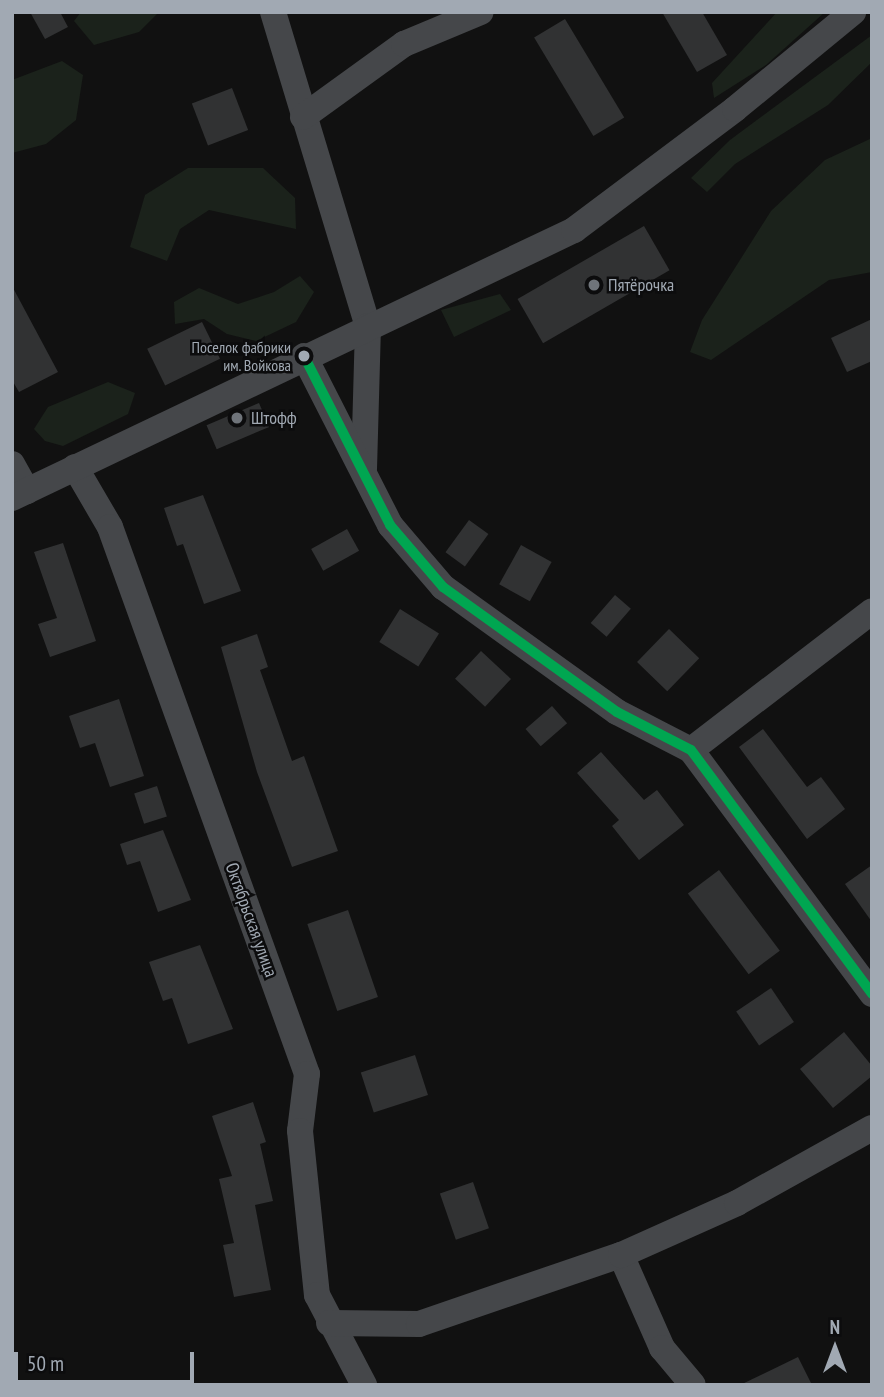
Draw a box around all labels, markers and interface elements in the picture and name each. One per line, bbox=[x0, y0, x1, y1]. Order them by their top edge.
place label: Пятёрочка bbox=[608, 274, 674, 296]
marker: Пятёрочка bbox=[586, 277, 602, 293]
place label: Поселок фабрики им. Войкова bbox=[192, 337, 291, 375]
marker: Поселок фабрики им. Войкова bbox=[297, 349, 311, 363]
place label: Штофф bbox=[251, 407, 297, 429]
marker: Штофф bbox=[229, 410, 245, 426]
street label: Октябрьская улица bbox=[220, 860, 282, 980]
north arrow bbox=[800, 1313, 870, 1383]
text: N bbox=[830, 1315, 840, 1339]
scale bar bbox=[18, 1338, 198, 1382]
text: 50 m bbox=[27, 1350, 64, 1377]

